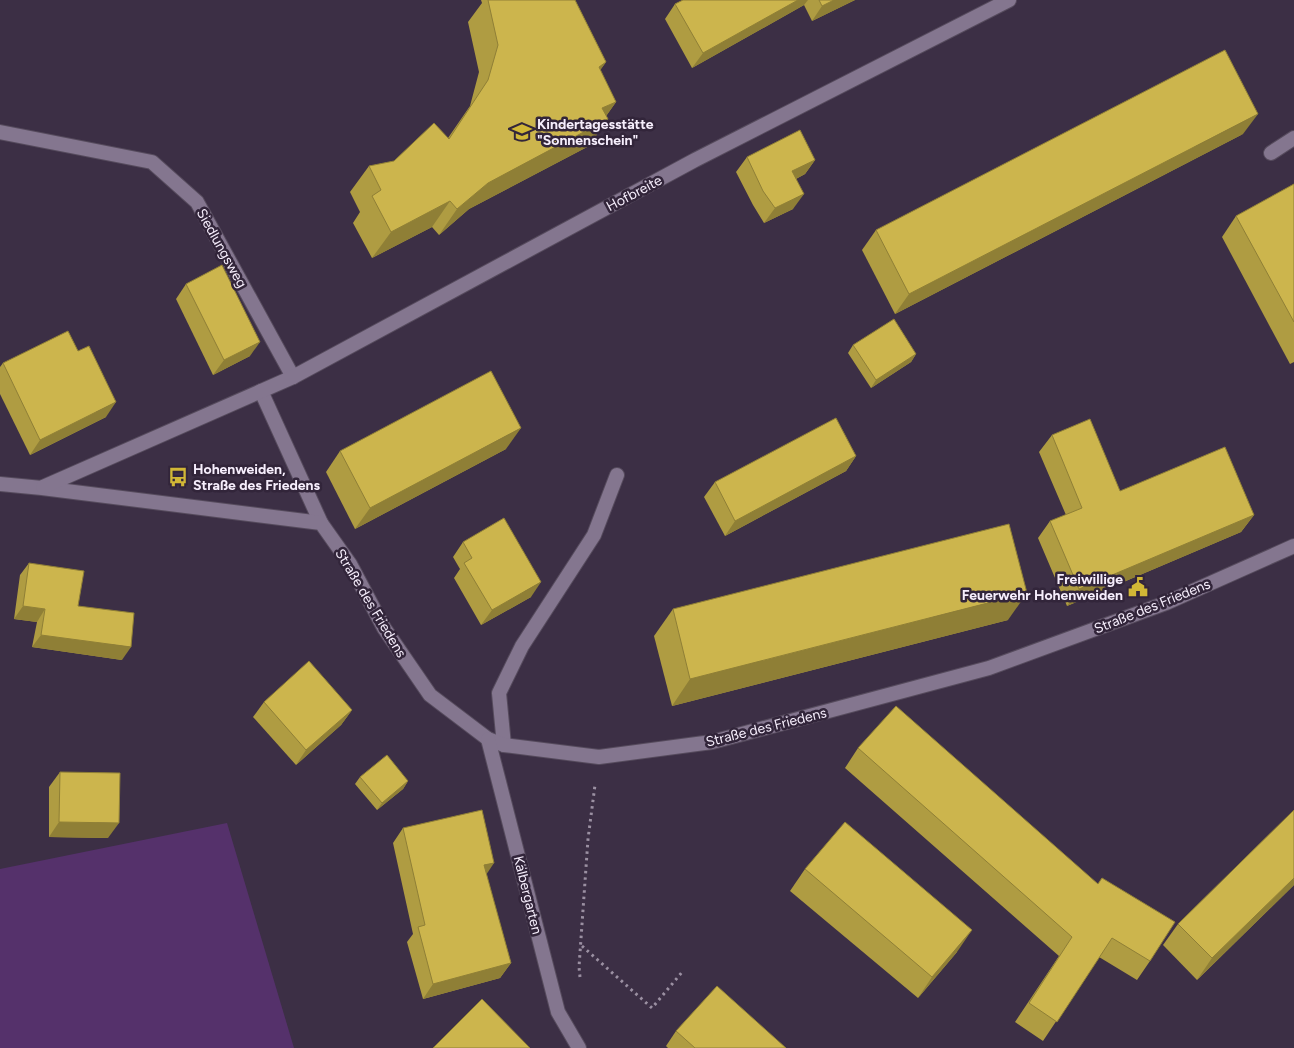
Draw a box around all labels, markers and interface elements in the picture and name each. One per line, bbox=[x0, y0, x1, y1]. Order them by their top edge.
place label: Kindertagesstätte "Sonnenschein" bbox=[537, 116, 654, 149]
school or university icon: Kindertagesstätte "Sonnenschein" bbox=[511, 121, 533, 143]
street label: Hofbreite bbox=[604, 172, 665, 215]
street label: Siedlungsweg bbox=[193, 206, 250, 291]
place label: Hohenweiden, Straße des Friedens bbox=[193, 461, 321, 494]
bus stop icon: Hohenweiden, Straße des Friedens bbox=[167, 466, 189, 488]
street label: Straße des Friedens bbox=[331, 546, 410, 661]
place label: Freiwillige Feuerwehr Hohenweiden bbox=[962, 571, 1123, 604]
street label: Straße des Friedens bbox=[1092, 575, 1213, 638]
public building icon: Freiwillige Feuerwehr Hohenweiden bbox=[1127, 576, 1149, 598]
street label: Straße des Friedens bbox=[704, 704, 828, 751]
street label: Kälbergarten bbox=[510, 854, 545, 936]

